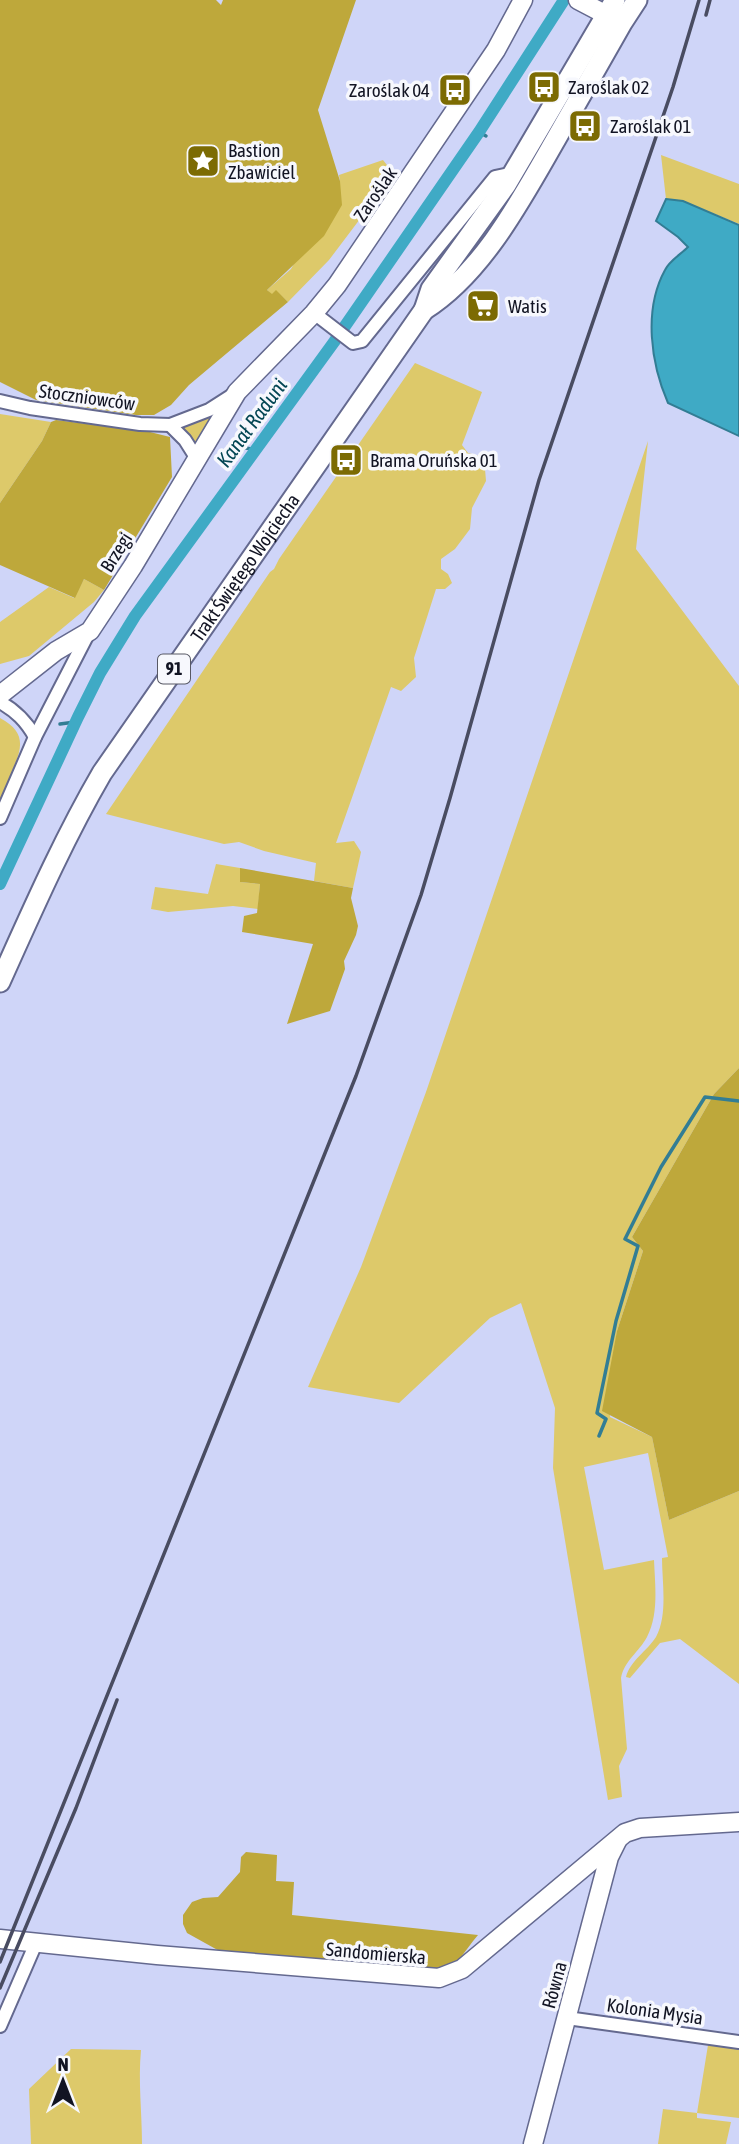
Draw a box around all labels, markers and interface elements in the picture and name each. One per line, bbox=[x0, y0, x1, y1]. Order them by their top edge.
bus stop icon: Zaroślak 02 bbox=[525, 68, 563, 106]
bus stop icon: Zaroślak 04 bbox=[436, 71, 474, 109]
place label: Zaroślak 02 bbox=[568, 76, 649, 98]
place label: Zaroślak 04 bbox=[349, 79, 430, 101]
bus stop icon: Zaroślak 01 bbox=[566, 107, 604, 145]
place label: Zaroślak 01 bbox=[610, 115, 691, 137]
place label: Bastion Zbawiciel bbox=[228, 139, 295, 183]
place icon: Bastion Zbawiciel bbox=[184, 142, 222, 180]
street label: Zaroślak bbox=[349, 162, 401, 225]
supermarket icon: Watis bbox=[464, 287, 502, 325]
place label: Watis bbox=[508, 295, 547, 317]
water label: Kanał Raduni bbox=[211, 373, 291, 471]
street label: Stoczniowców bbox=[38, 379, 137, 415]
bus stop icon: Brama Oruńska 01 bbox=[327, 441, 365, 479]
place label: Brama Oruńska 01 bbox=[370, 449, 498, 471]
street label: Trakt Świętego Wojciecha bbox=[186, 489, 304, 645]
street label: Brzegi bbox=[95, 528, 137, 576]
road number: 91 bbox=[158, 654, 190, 684]
street label: Sandomierska bbox=[325, 1938, 427, 1968]
street label: Równa bbox=[537, 1959, 571, 2011]
street label: Kolonia Mysia bbox=[605, 1993, 705, 2029]
north arrow bbox=[28, 2046, 98, 2116]
text: N bbox=[57, 2053, 69, 2075]

